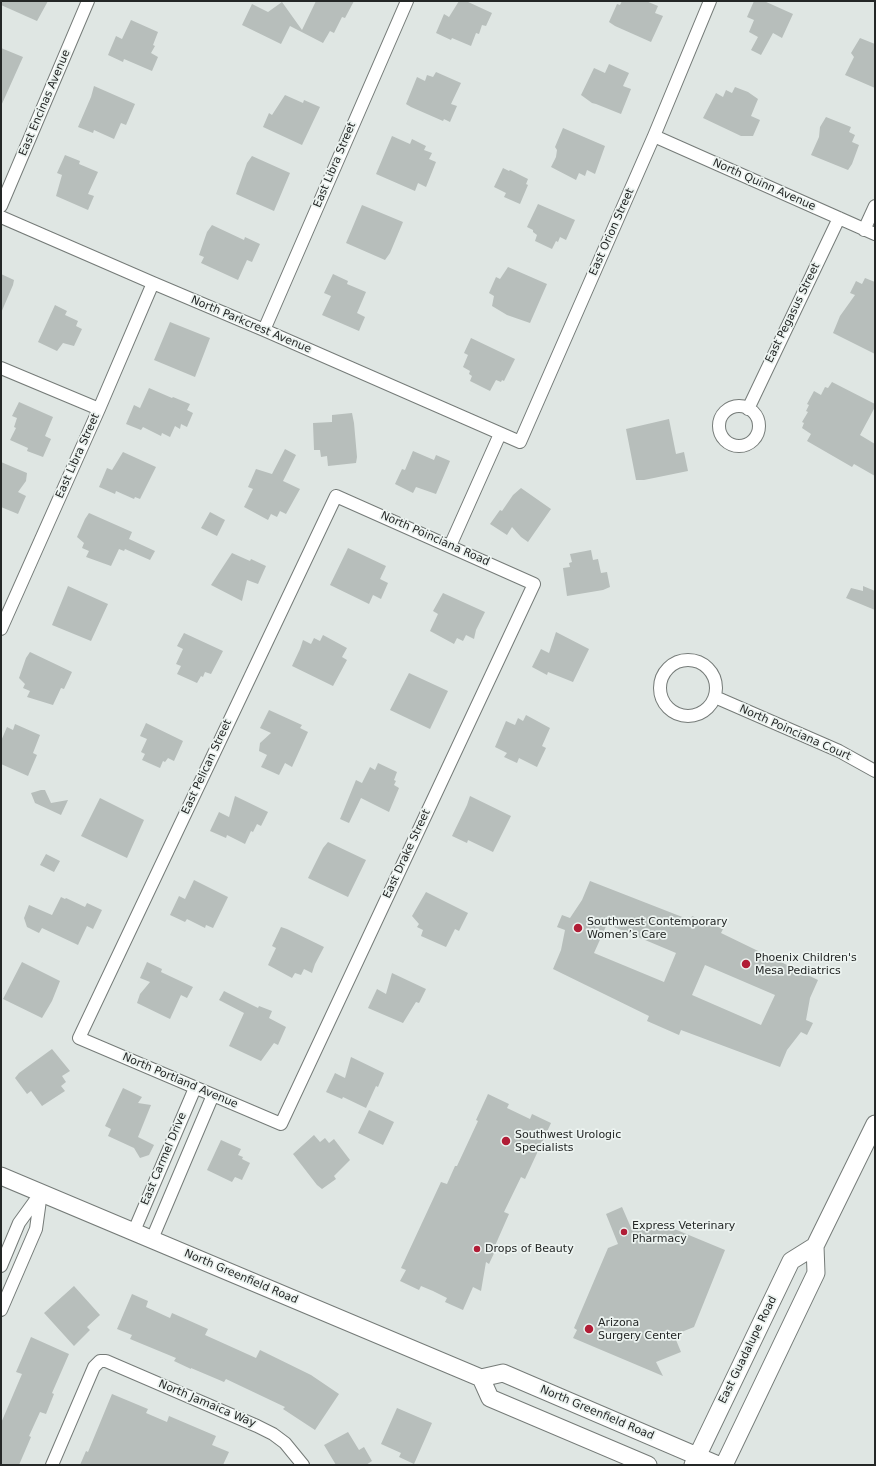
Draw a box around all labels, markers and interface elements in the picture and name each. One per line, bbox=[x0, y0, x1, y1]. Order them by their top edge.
street label: East Encinas Avenue bbox=[17, 48, 73, 158]
street label: East Libra Street bbox=[311, 120, 359, 210]
street label: North Quinn Avenue bbox=[710, 156, 818, 214]
street label: East Orion Street bbox=[587, 186, 637, 278]
street label: East Pegasus Street bbox=[763, 261, 823, 365]
street label: North Parkcrest Avenue bbox=[189, 294, 313, 356]
street label: East Libra Street bbox=[53, 411, 103, 501]
street label: North Poinciana Road bbox=[378, 509, 492, 569]
street label: North Poinciana Court bbox=[737, 702, 853, 764]
street label: East Pelican Street bbox=[179, 718, 235, 816]
street label: East Drake Street bbox=[381, 807, 433, 901]
place label: Southwest Contemporary Women’s Care bbox=[587, 915, 727, 941]
marker: Southwest Contemporary Women’s Care bbox=[572, 922, 584, 934]
place label: Phoenix Children's Mesa Pediatrics bbox=[755, 951, 857, 977]
marker: Phoenix Children's Mesa Pediatrics bbox=[740, 958, 752, 970]
street label: North Portland Avenue bbox=[120, 1051, 240, 1111]
street label: East Carmel Drive bbox=[139, 1111, 189, 1207]
place label: Southwest Urologic Specialists bbox=[515, 1128, 621, 1154]
marker: Southwest Urologic Specialists bbox=[500, 1135, 512, 1147]
place label: Express Veterinary Pharmacy bbox=[632, 1219, 735, 1245]
marker: Express Veterinary Pharmacy bbox=[619, 1227, 629, 1237]
place label: Drops of Beauty bbox=[485, 1242, 574, 1256]
marker: Drops of Beauty bbox=[472, 1244, 482, 1254]
street label: North Greenfield Road bbox=[182, 1247, 300, 1307]
street label: East Guadalupe Road bbox=[716, 1294, 780, 1406]
place label: Arizona Surgery Center bbox=[598, 1316, 682, 1342]
marker: Arizona Surgery Center bbox=[583, 1323, 595, 1335]
street label: North Jamaica Way bbox=[156, 1378, 258, 1430]
street label: North Greenfield Road bbox=[538, 1383, 656, 1443]

